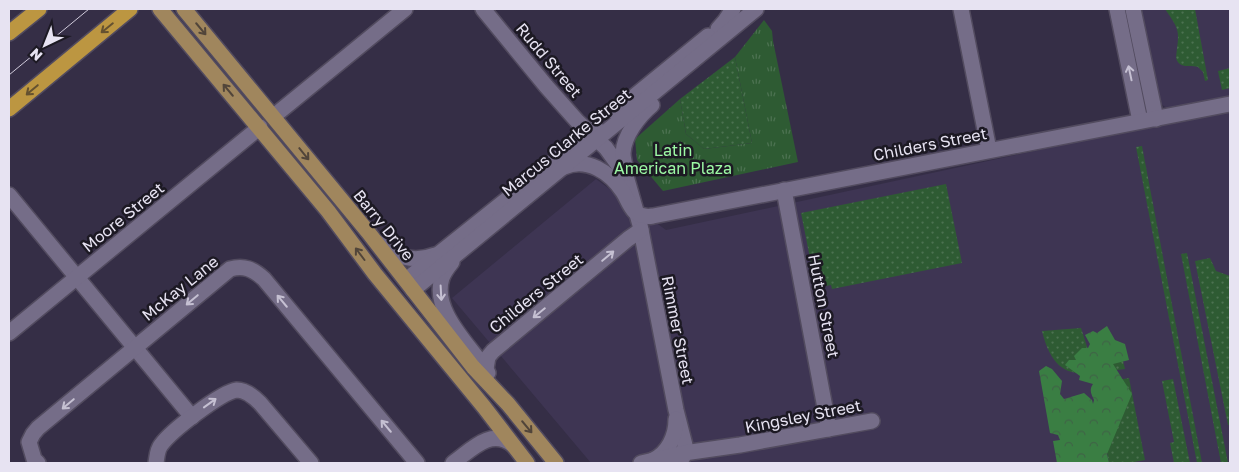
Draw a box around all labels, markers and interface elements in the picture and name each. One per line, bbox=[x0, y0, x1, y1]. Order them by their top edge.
street label: Rudd Street bbox=[512, 19, 586, 101]
north arrow bbox=[20, 20, 70, 70]
one-way arrow bbox=[100, 23, 113, 34]
one-way arrow bbox=[196, 23, 207, 36]
text: N bbox=[26, 45, 45, 65]
one-way arrow bbox=[1125, 66, 1134, 82]
one-way arrow bbox=[26, 84, 39, 95]
one-way arrow bbox=[223, 84, 234, 97]
street label: Marcus Clarke Street bbox=[497, 84, 635, 200]
street label: Childers Street bbox=[872, 123, 988, 165]
park label: Latin American Plaza bbox=[614, 140, 732, 178]
one-way arrow bbox=[299, 147, 310, 160]
street label: Moore Street bbox=[78, 178, 168, 256]
street label: Barry Drive bbox=[349, 186, 419, 264]
one-way arrow bbox=[355, 247, 365, 261]
street label: Childers Street bbox=[485, 249, 587, 337]
one-way arrow bbox=[602, 250, 615, 261]
street label: McKay Lane bbox=[138, 251, 222, 325]
street label: Hutton Street bbox=[804, 252, 844, 360]
street label: Rimmer Street bbox=[658, 274, 698, 386]
one-way arrow bbox=[436, 285, 445, 301]
one-way arrow bbox=[186, 294, 199, 305]
one-way arrow bbox=[276, 294, 288, 307]
one-way arrow bbox=[533, 308, 546, 319]
street label: Kingsley Street bbox=[743, 395, 863, 437]
one-way arrow bbox=[61, 398, 74, 410]
one-way arrow bbox=[203, 398, 217, 408]
one-way arrow bbox=[380, 419, 391, 432]
one-way arrow bbox=[521, 421, 532, 434]

